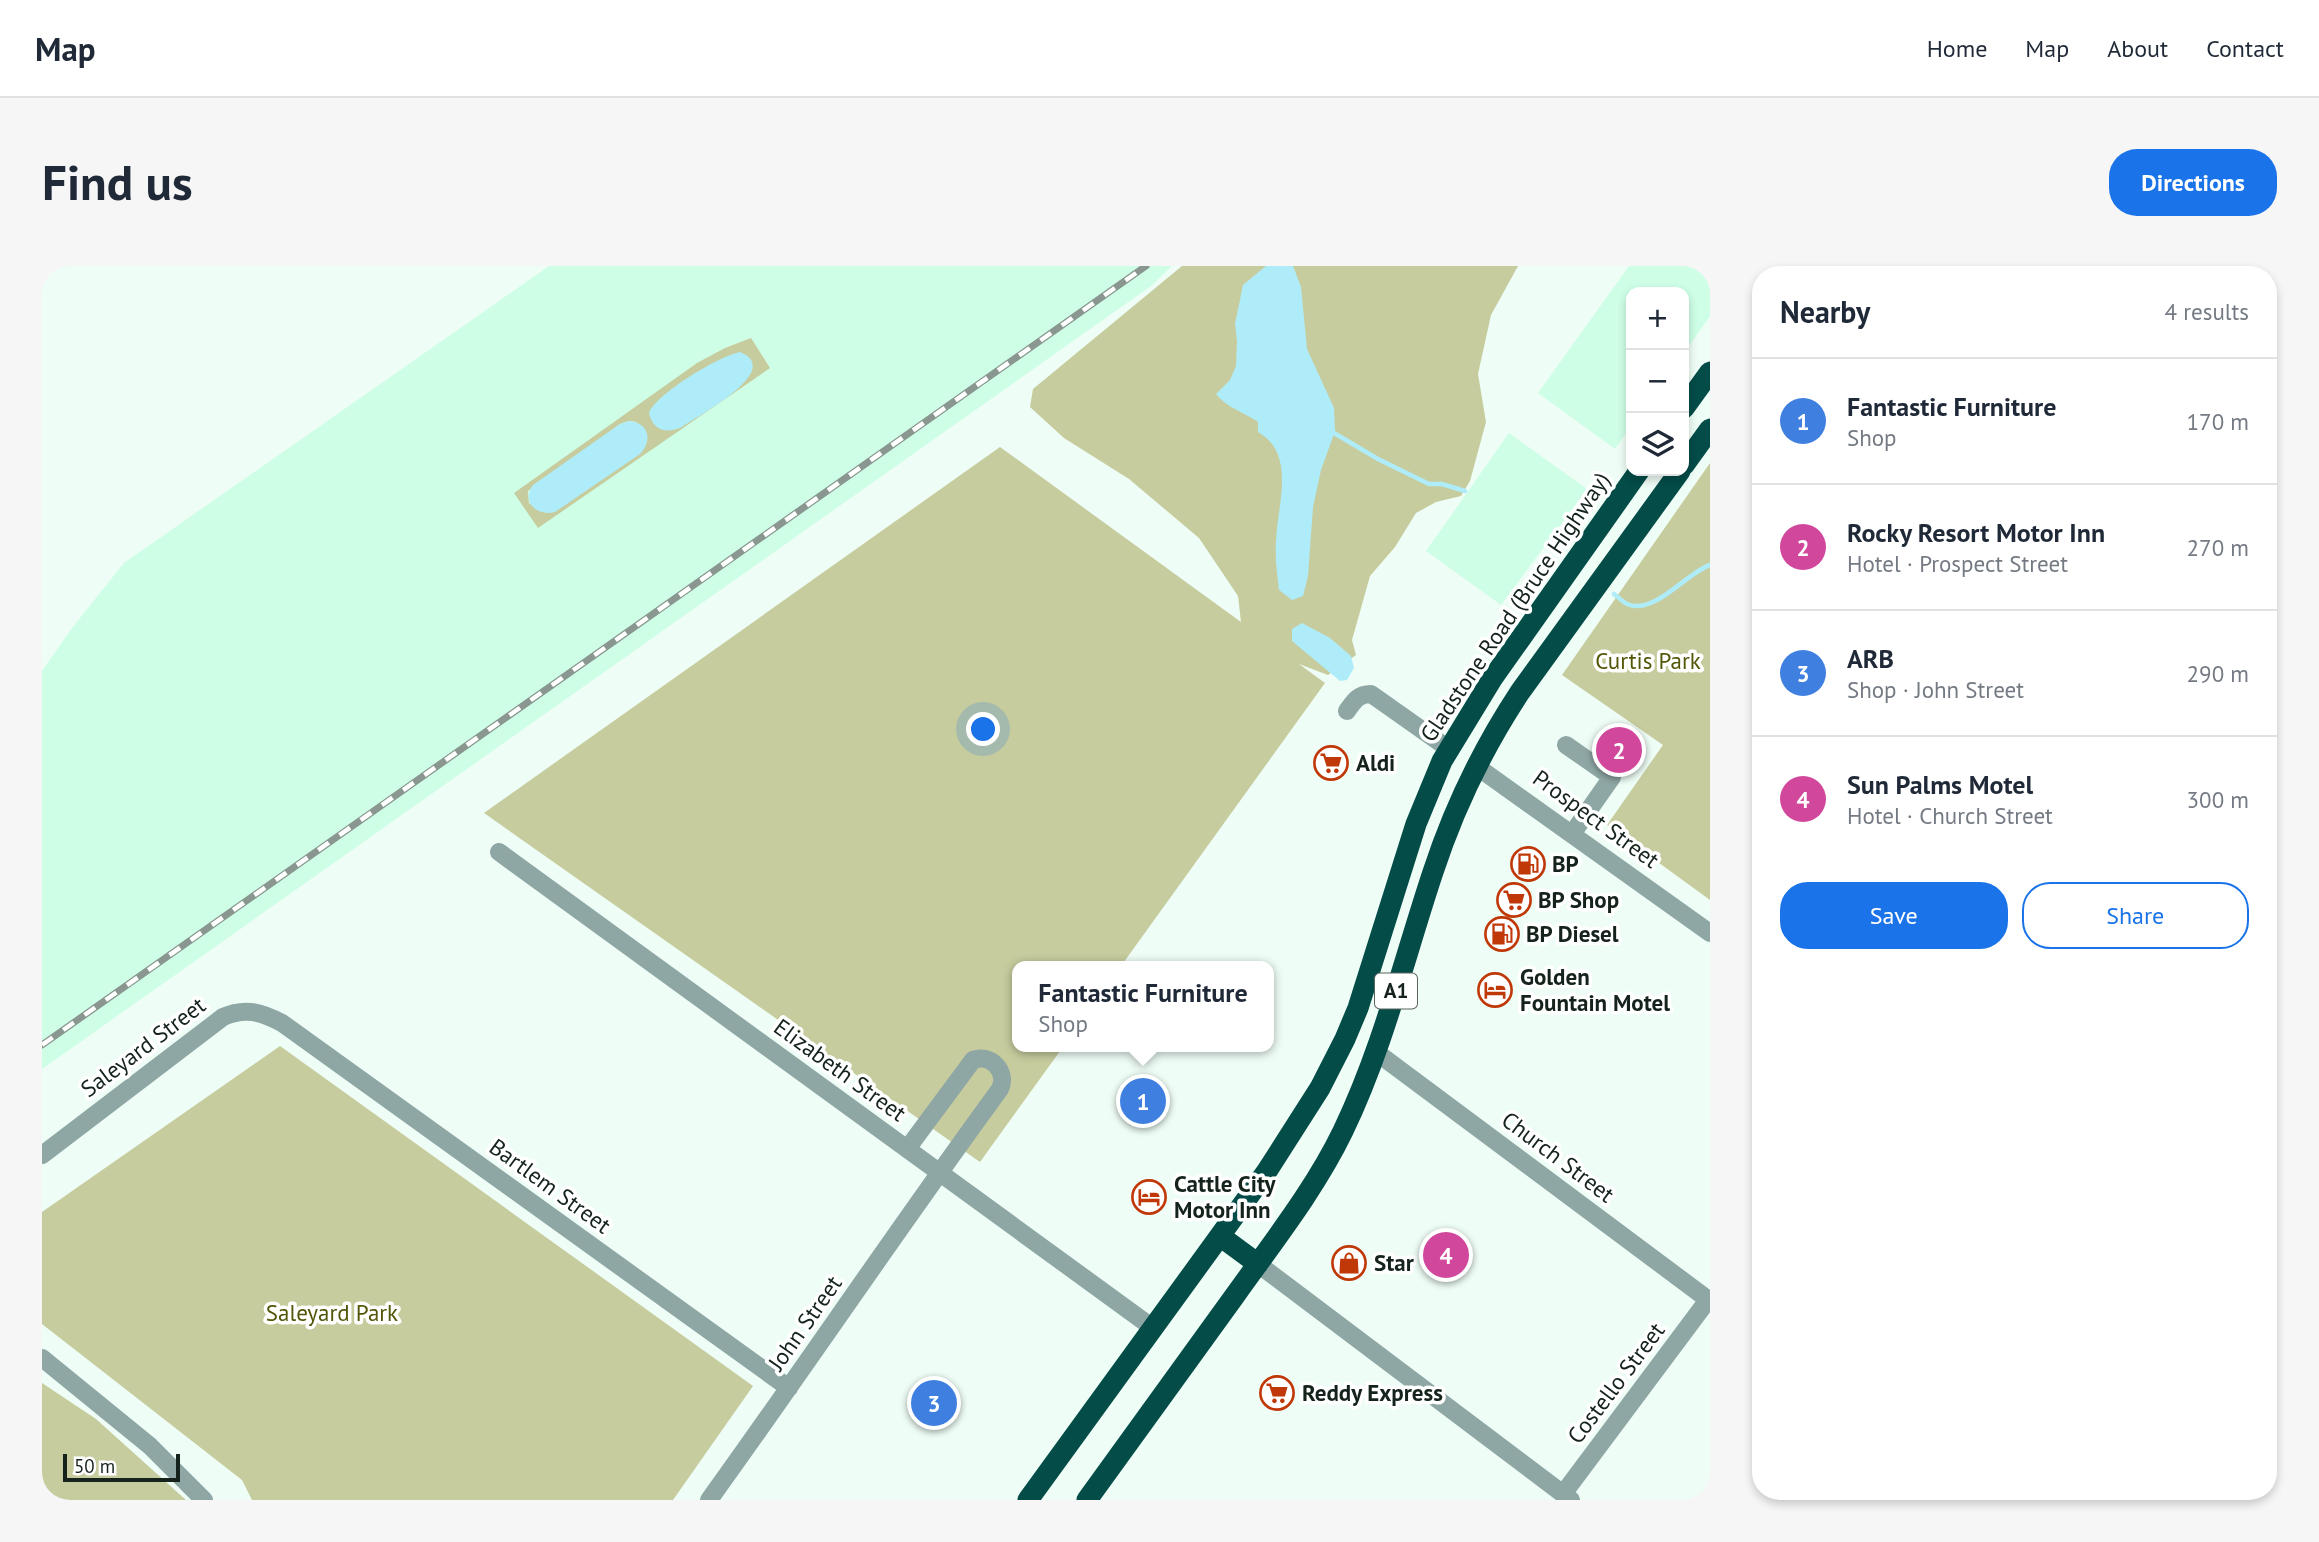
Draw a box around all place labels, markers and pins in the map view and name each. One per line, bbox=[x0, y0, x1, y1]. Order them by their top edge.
pin: 2 bbox=[1596, 724, 1642, 776]
supermarket icon: Aldi bbox=[1312, 744, 1350, 782]
place label: Aldi bbox=[1356, 748, 1395, 777]
fuel station icon: BP bbox=[1509, 845, 1547, 883]
place label: BP bbox=[1552, 849, 1579, 878]
supermarket icon: BP Shop bbox=[1495, 881, 1533, 919]
place label: BP Shop bbox=[1538, 885, 1619, 914]
fuel station icon: BP Diesel bbox=[1483, 915, 1521, 953]
place label: BP Diesel bbox=[1526, 919, 1619, 948]
place label: Golden Fountain Motel bbox=[1520, 962, 1670, 1017]
hotel icon: Golden Fountain Motel bbox=[1476, 971, 1514, 1009]
pin: 1 bbox=[1120, 1075, 1166, 1127]
place label: Cattle City Motor Inn bbox=[1174, 1169, 1276, 1224]
hotel icon: Cattle City Motor Inn bbox=[1130, 1178, 1168, 1216]
pin: 4 bbox=[1423, 1229, 1469, 1281]
shop icon: Star bbox=[1330, 1244, 1368, 1282]
place label: Star bbox=[1374, 1248, 1415, 1277]
supermarket icon: Reddy Express bbox=[1258, 1374, 1296, 1412]
pin: 3 bbox=[911, 1377, 957, 1429]
place label: Reddy Express bbox=[1302, 1378, 1443, 1407]

